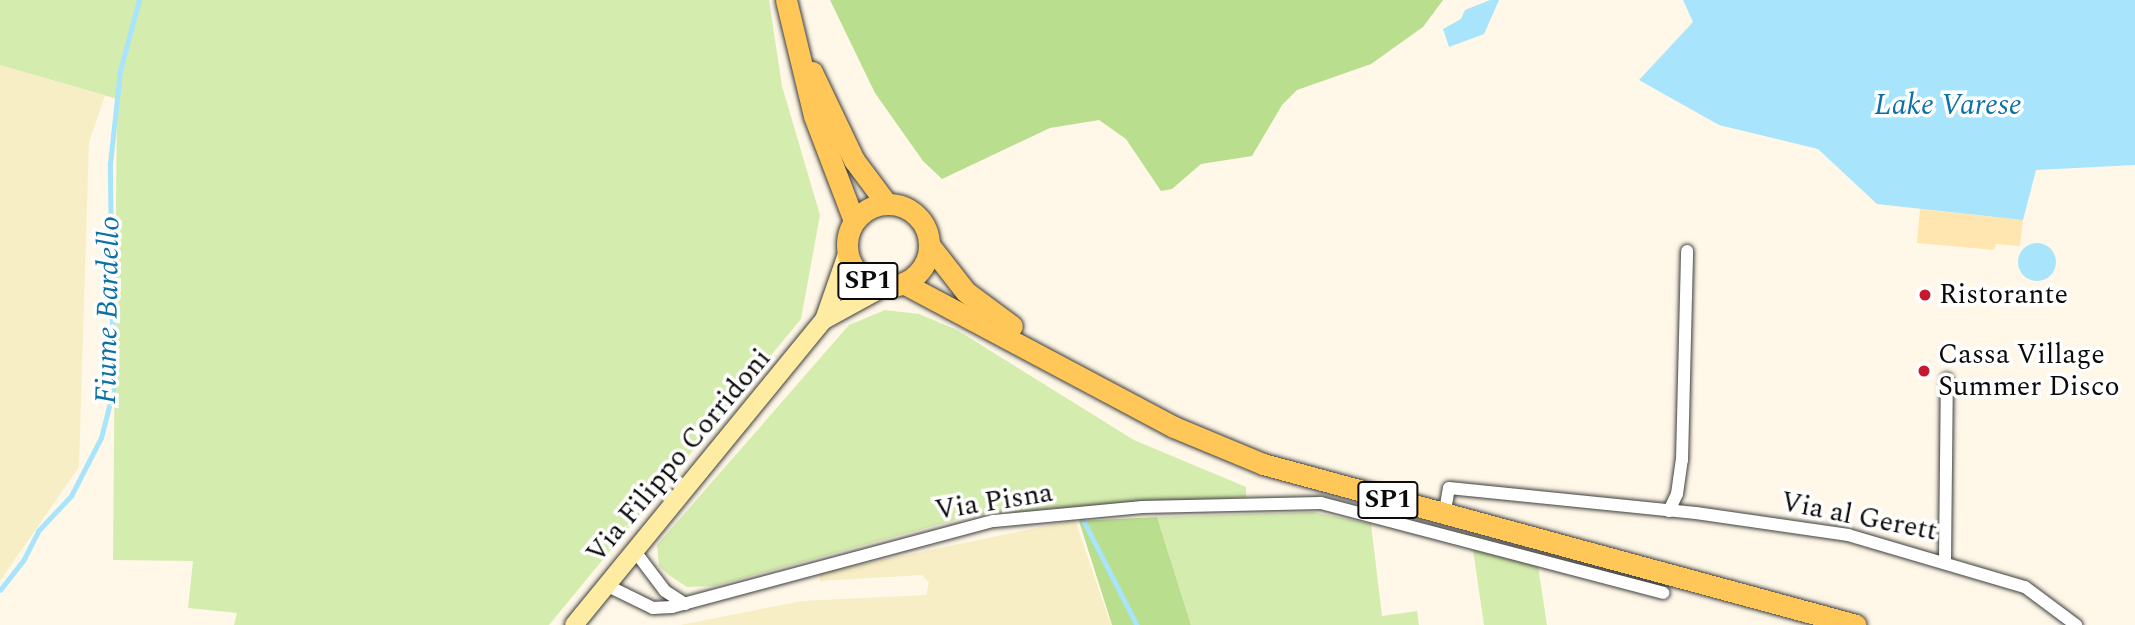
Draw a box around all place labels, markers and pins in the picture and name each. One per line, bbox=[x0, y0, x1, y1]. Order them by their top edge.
place label: Ristorante bbox=[1939, 278, 2068, 312]
marker: Ristorante bbox=[1917, 287, 1933, 303]
place label: Cassa Village Summer Disco bbox=[1938, 338, 2119, 404]
marker: Cassa Village Summer Disco bbox=[1916, 363, 1932, 379]

